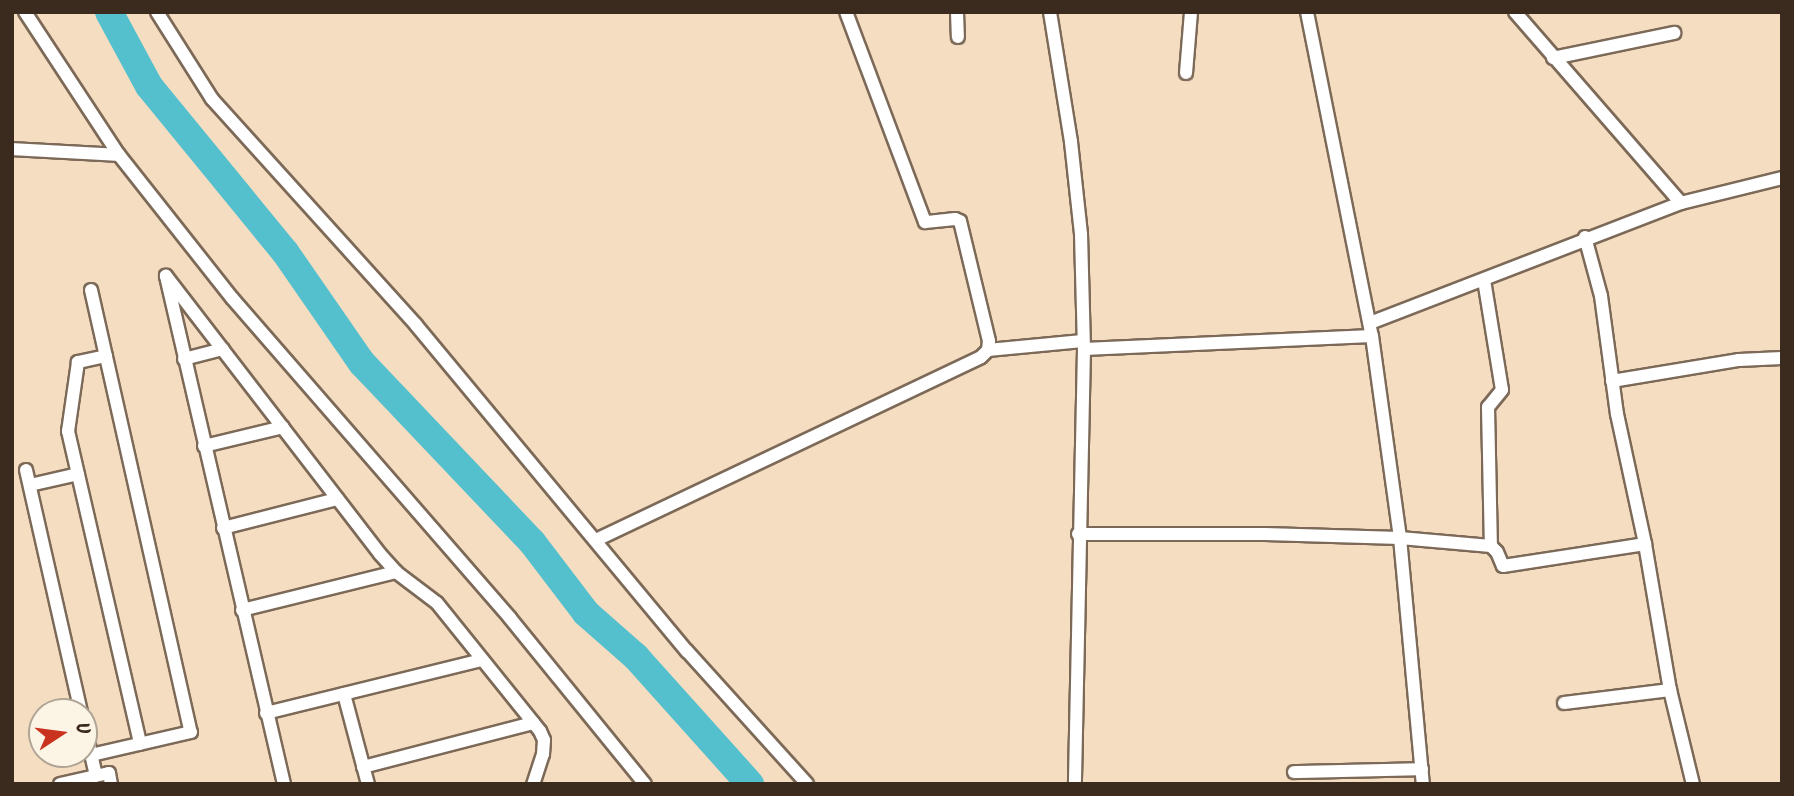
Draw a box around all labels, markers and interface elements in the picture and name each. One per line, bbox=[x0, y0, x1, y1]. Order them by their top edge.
north arrow bbox=[28, 698, 98, 768]
text: U bbox=[66, 720, 97, 738]

